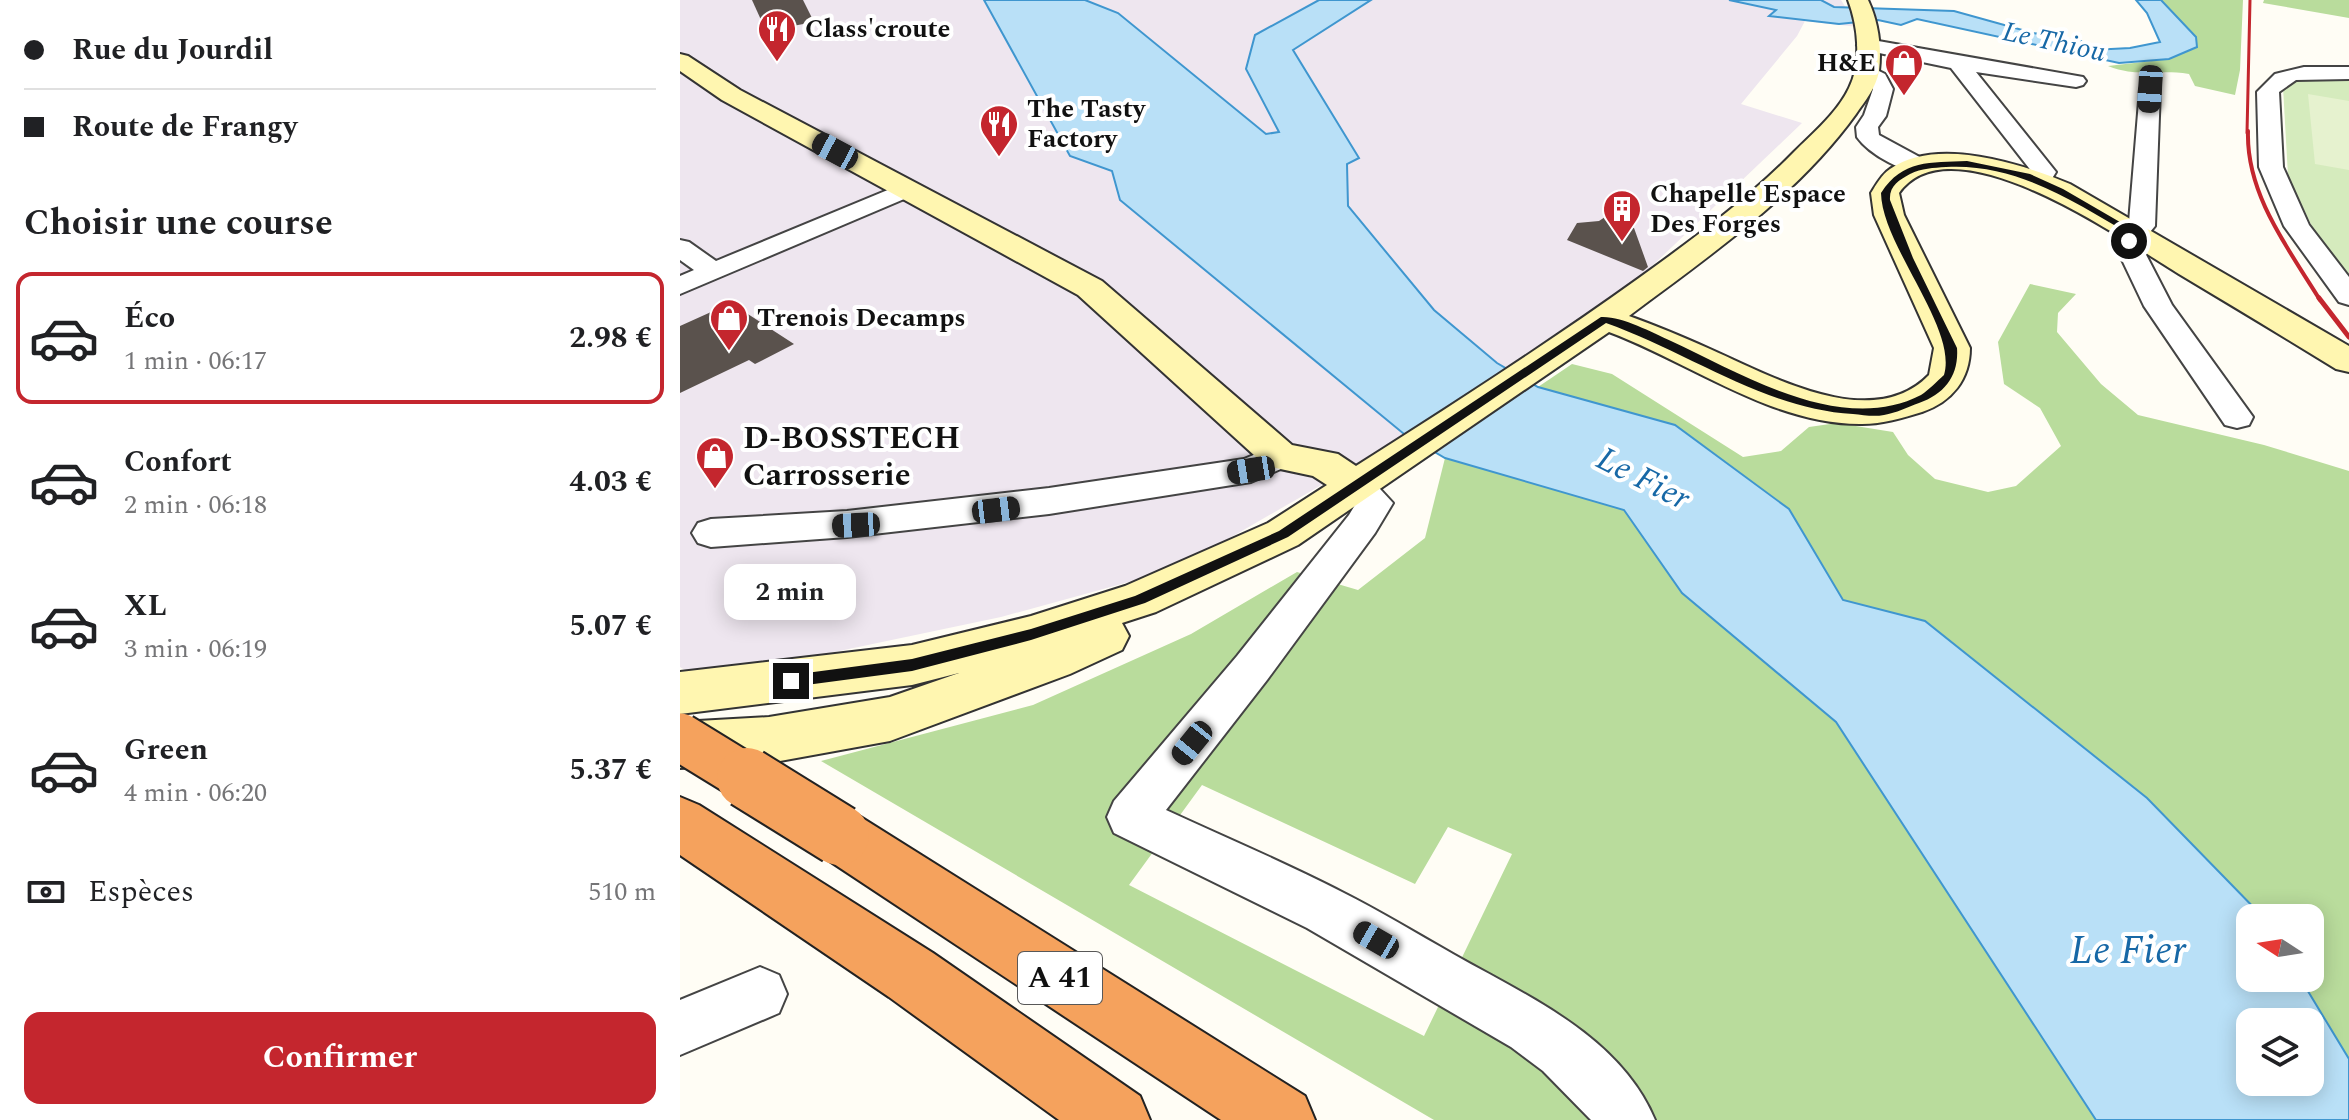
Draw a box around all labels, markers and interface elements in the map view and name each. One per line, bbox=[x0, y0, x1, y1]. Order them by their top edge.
restaurant icon: Class'croute bbox=[756, 8, 798, 63]
place label: Class'croute bbox=[805, 9, 950, 49]
water label: Le Thiou bbox=[1998, 10, 2110, 74]
text: Rue du Jourdil bbox=[72, 27, 273, 73]
shop icon: H&E bbox=[1883, 42, 1925, 97]
place label: H&E bbox=[1817, 43, 1876, 83]
car bbox=[2136, 64, 2164, 114]
place label: The Tasty Factory bbox=[1027, 89, 1147, 159]
restaurant icon: The Tasty Factory bbox=[978, 103, 1020, 158]
text: Route de Frangy bbox=[72, 104, 297, 150]
car bbox=[808, 129, 862, 173]
place label: Chapelle Espace Des Forges bbox=[1650, 174, 1846, 244]
building icon: Chapelle Espace Des Forges bbox=[1601, 188, 1643, 243]
text: Choisir une course bbox=[24, 196, 333, 251]
route start bbox=[2111, 223, 2147, 259]
text: Éco bbox=[124, 295, 175, 341]
shop icon: Trenois Decamps bbox=[708, 297, 750, 352]
place label: Trenois Decamps bbox=[757, 298, 966, 338]
icon: car bbox=[28, 302, 100, 374]
text: 2.98 € bbox=[569, 315, 652, 361]
text: 1 min · 06:17 bbox=[124, 341, 267, 381]
place label: D-BOSSTECH Carrosserie bbox=[743, 414, 960, 500]
water label: Le Fier bbox=[1587, 433, 1699, 525]
shop icon: D-BOSSTECH Carrosserie bbox=[694, 435, 736, 490]
text: Confort bbox=[124, 439, 232, 485]
icon: car bbox=[28, 446, 100, 518]
car bbox=[1225, 454, 1277, 486]
text: 4.03 € bbox=[569, 459, 652, 505]
text: 2 min · 06:18 bbox=[124, 485, 267, 525]
car bbox=[971, 495, 1021, 525]
car bbox=[831, 512, 881, 538]
callout: 2 min bbox=[725, 565, 857, 621]
text: 2 min bbox=[755, 572, 825, 612]
text: XL bbox=[124, 583, 167, 629]
icon: car bbox=[28, 590, 100, 662]
text: 5.07 € bbox=[569, 603, 652, 649]
text: 3 min · 06:19 bbox=[124, 629, 267, 669]
route end bbox=[773, 663, 809, 699]
car bbox=[1168, 717, 1216, 769]
text: Green bbox=[124, 727, 208, 773]
icon: car bbox=[28, 734, 100, 806]
text: 5.37 € bbox=[569, 747, 652, 793]
text: 4 min · 06:20 bbox=[124, 773, 267, 813]
text: Espèces bbox=[88, 869, 194, 915]
icon: cash bbox=[24, 870, 68, 914]
text: 510 m bbox=[588, 872, 656, 912]
north arrow bbox=[2236, 904, 2324, 992]
map controls bbox=[2236, 904, 2324, 1096]
car bbox=[1349, 918, 1403, 962]
water label: Le Fier bbox=[2070, 921, 2188, 982]
road number: A 41 bbox=[1018, 952, 1102, 1004]
button: layers bbox=[2236, 1008, 2324, 1096]
button: Confirmer bbox=[24, 1012, 656, 1104]

